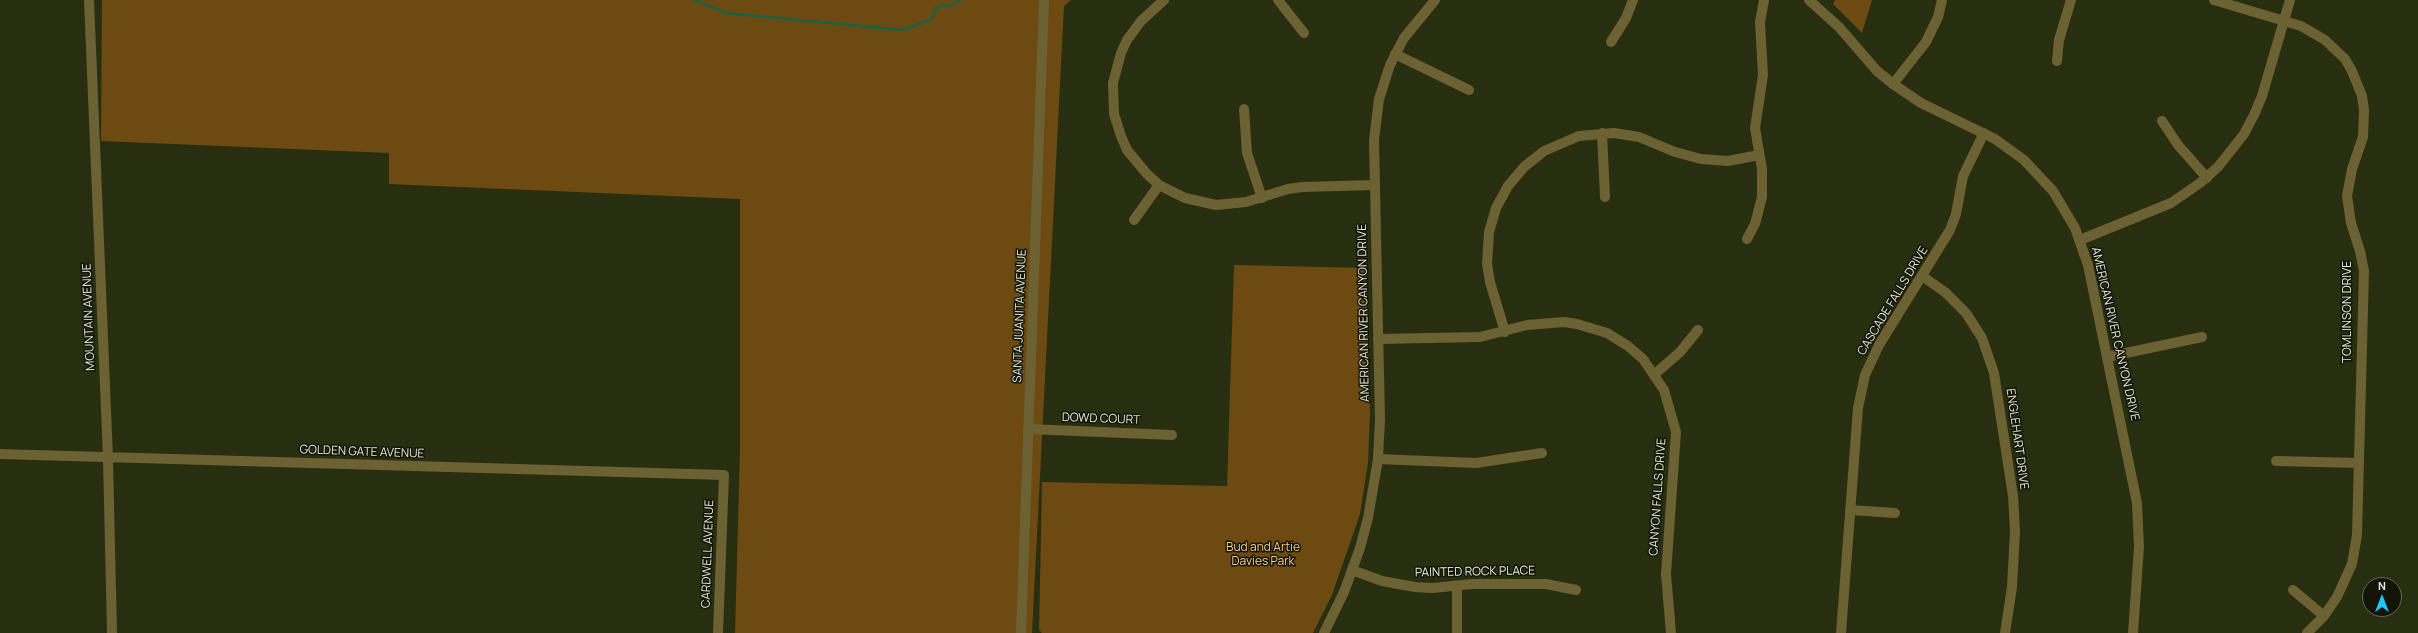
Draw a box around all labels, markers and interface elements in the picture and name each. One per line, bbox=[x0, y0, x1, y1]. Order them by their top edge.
street label: AMERICAN RIVER CANYON DRIVE bbox=[1355, 224, 1373, 402]
street label: CASCADE FALLS DRIVE bbox=[1855, 244, 1931, 358]
street label: AMERICAN RIVER CANYON DRIVE bbox=[2088, 246, 2142, 422]
street label: SANTA JUANITA AVENUE bbox=[1010, 249, 1030, 383]
street label: TOMLINSON DRIVE bbox=[2341, 261, 2355, 363]
street label: MOUNTAIN AVENUE bbox=[80, 263, 98, 371]
street label: ENGLEHART DRIVE bbox=[2003, 388, 2031, 490]
street label: DOWD COURT bbox=[1062, 410, 1140, 428]
street label: CANYON FALLS DRIVE bbox=[1647, 438, 1669, 556]
street label: GOLDEN GATE AVENUE bbox=[299, 443, 425, 461]
street label: CARDWELL AVENUE bbox=[699, 500, 717, 608]
park label: Bud and Artie Davies Park bbox=[1226, 541, 1300, 569]
street label: PAINTED ROCK PLACE bbox=[1415, 564, 1535, 580]
north arrow bbox=[2362, 577, 2402, 617]
text: N bbox=[2378, 578, 2386, 593]

